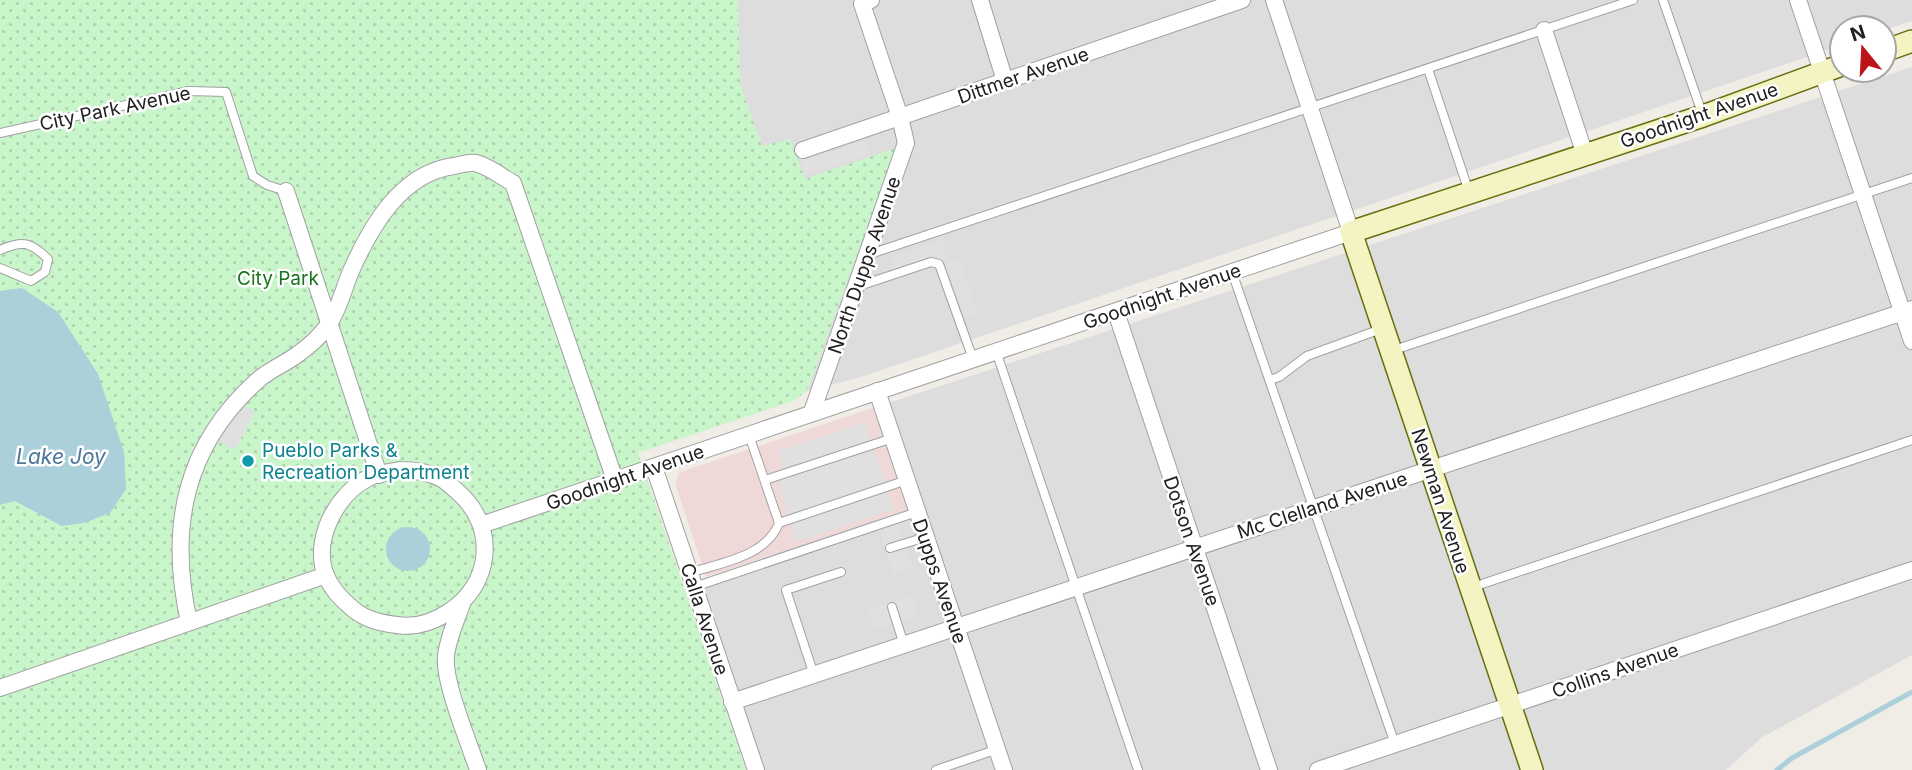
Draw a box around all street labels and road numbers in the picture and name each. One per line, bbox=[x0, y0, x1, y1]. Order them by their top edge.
street label: Dittmer Avenue bbox=[955, 42, 1092, 109]
street label: Goodnight Avenue bbox=[1617, 78, 1781, 153]
street label: City Park Avenue bbox=[37, 81, 193, 136]
street label: North Dupps Avenue bbox=[823, 173, 906, 357]
street label: Goodnight Avenue bbox=[1080, 259, 1244, 334]
street label: Newman Avenue bbox=[1406, 426, 1475, 577]
street label: Goodnight Avenue bbox=[543, 440, 707, 515]
street label: Mc Clelland Avenue bbox=[1234, 467, 1410, 544]
street label: Dotson Avenue bbox=[1159, 473, 1225, 609]
street label: Dupps Avenue bbox=[907, 516, 972, 647]
street label: Calla Avenue bbox=[676, 560, 733, 678]
street label: Collins Avenue bbox=[1549, 638, 1682, 703]

